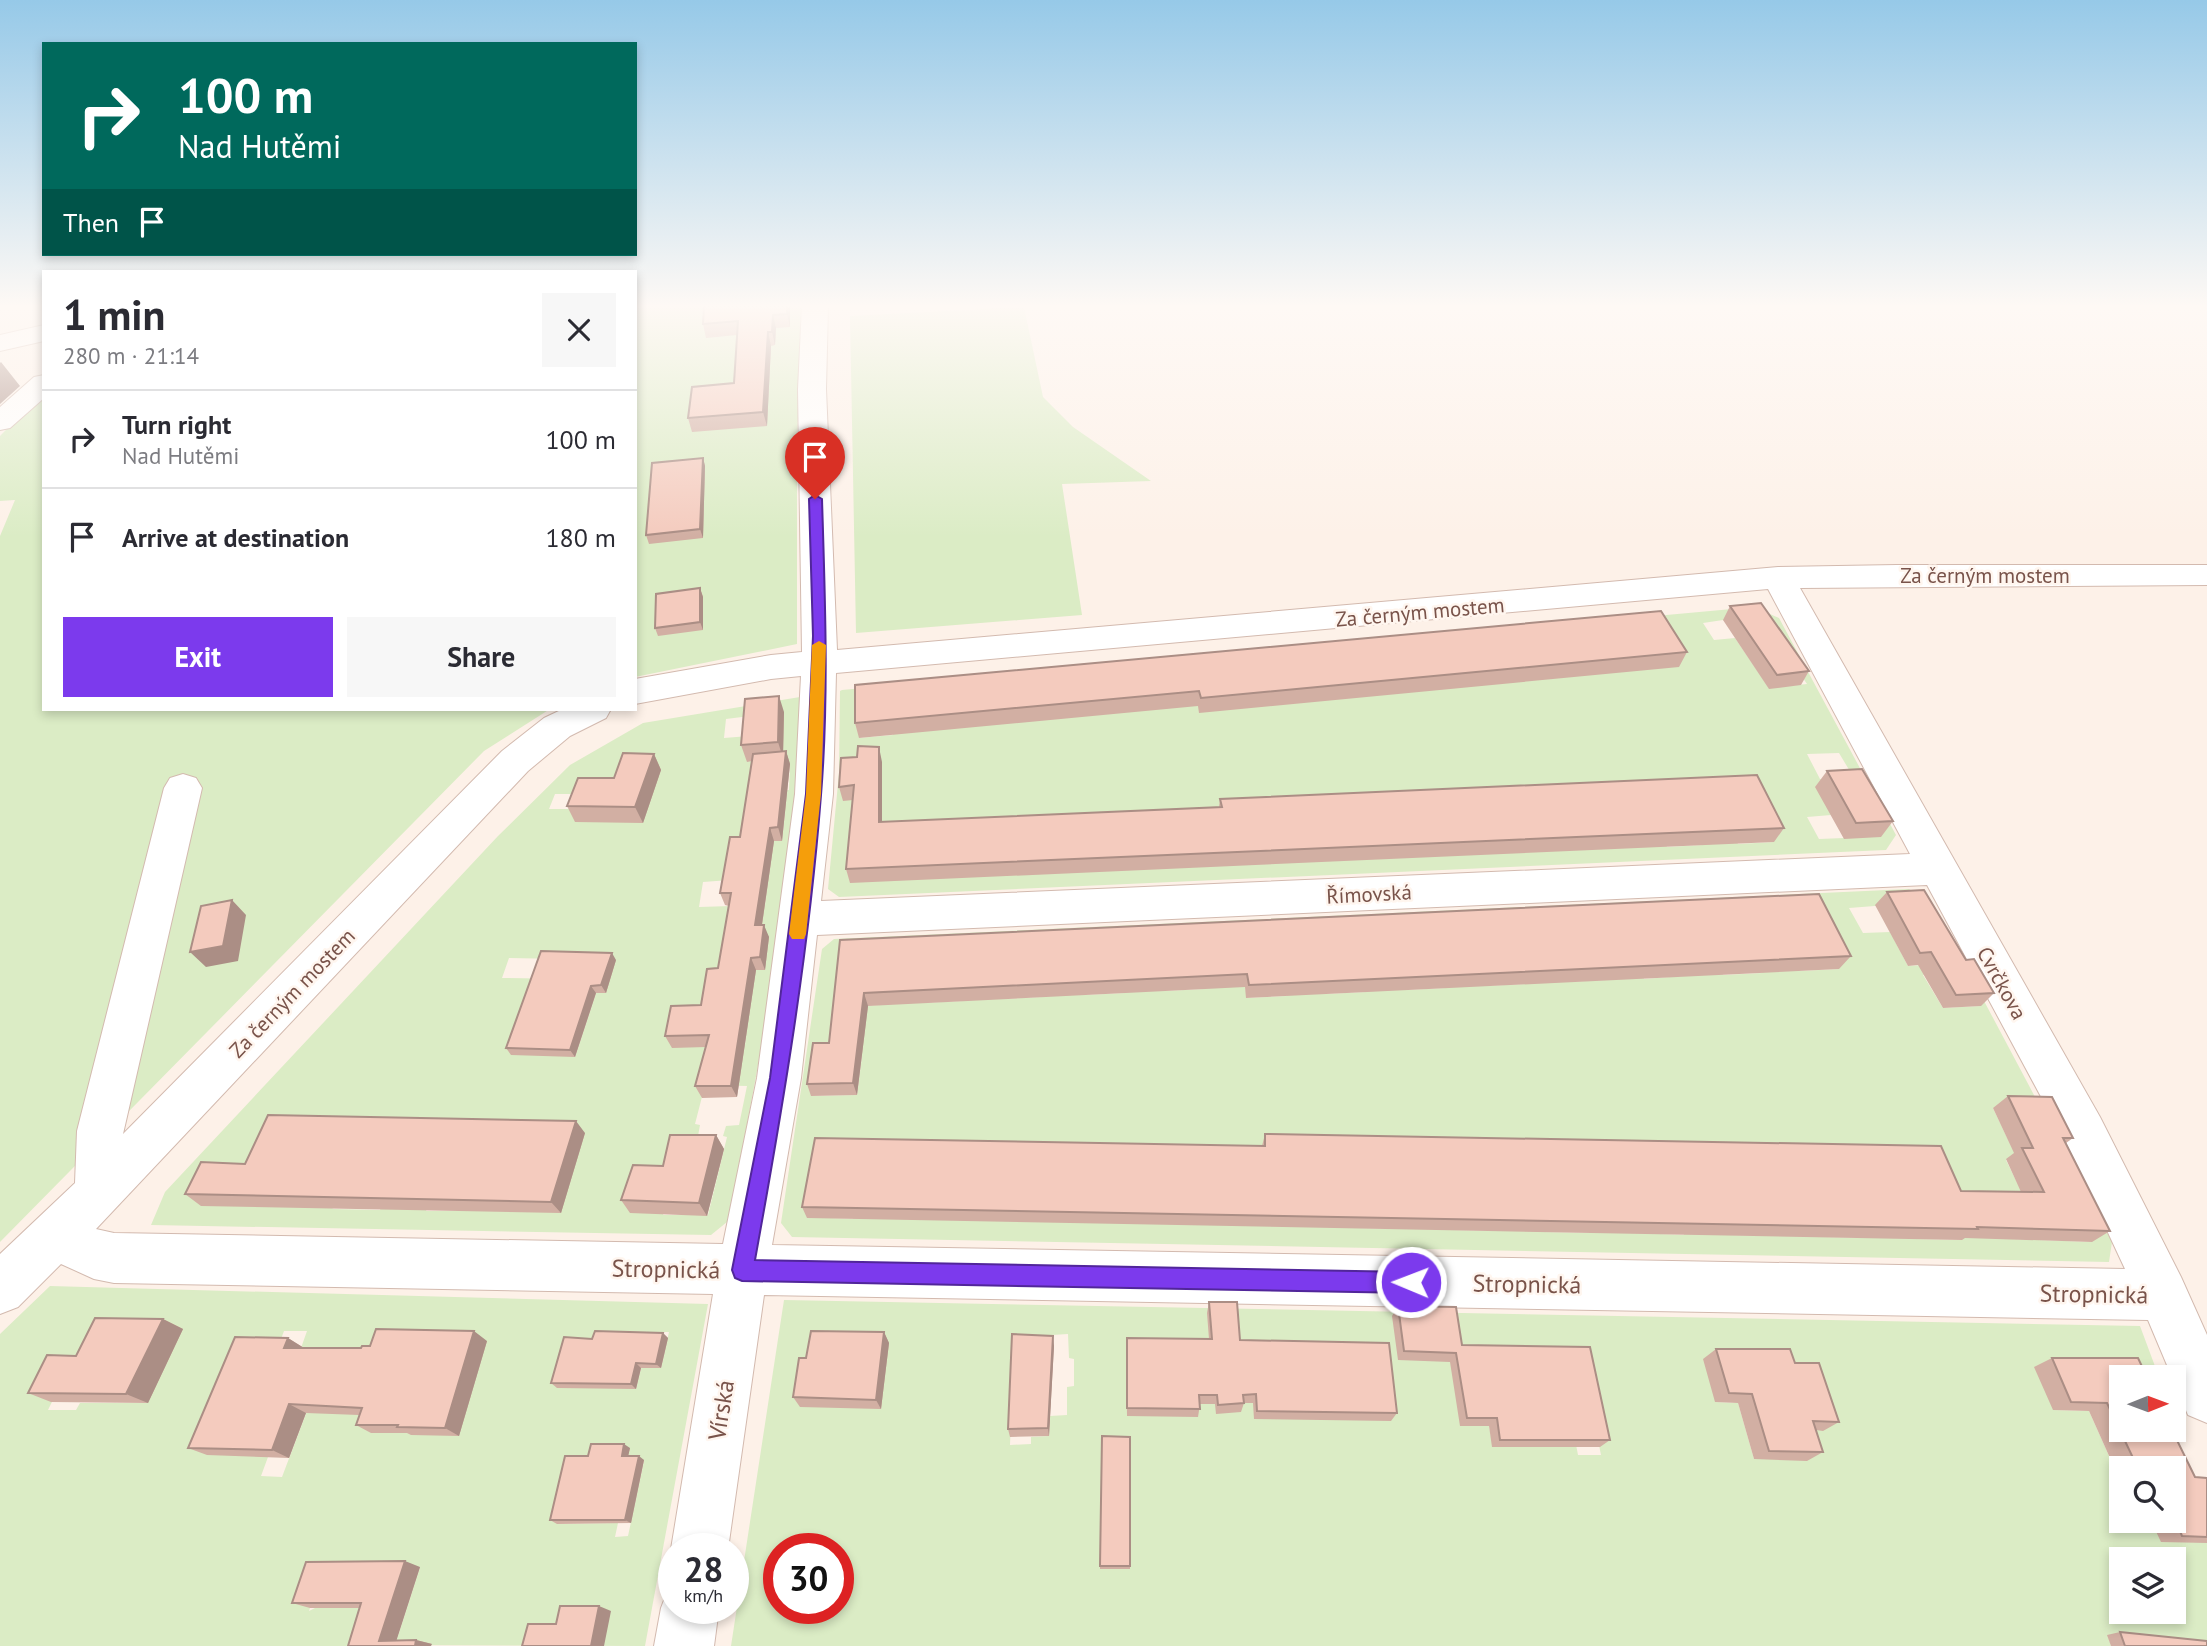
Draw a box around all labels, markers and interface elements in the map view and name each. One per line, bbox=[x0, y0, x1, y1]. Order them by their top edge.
text: 100 m bbox=[178, 63, 313, 127]
icon: right bbox=[63, 70, 154, 161]
text: Nad Hutěmi bbox=[178, 125, 341, 167]
icon: arrive bbox=[133, 203, 171, 241]
text: Then bbox=[63, 206, 119, 239]
text: 1 min bbox=[63, 287, 165, 342]
button: close bbox=[542, 293, 616, 367]
text: 280 m · 21:14 bbox=[63, 341, 199, 370]
text: Turn right bbox=[122, 408, 231, 441]
icon: right bbox=[63, 420, 101, 458]
text: 100 m bbox=[545, 423, 616, 456]
pin bbox=[785, 427, 845, 499]
icon: arrive bbox=[796, 438, 834, 476]
text: Nad Hutěmi bbox=[122, 441, 239, 470]
icon: arrive bbox=[63, 518, 101, 556]
text: Arrive at destination bbox=[122, 521, 349, 554]
text: 180 m bbox=[545, 521, 616, 554]
street label: Za černým mostem bbox=[1900, 562, 2070, 589]
street label: Za černým mostem bbox=[1334, 591, 1506, 633]
button: Exit bbox=[63, 617, 333, 697]
button: Share bbox=[347, 617, 616, 697]
street label: Římovská bbox=[1326, 878, 1412, 910]
street label: Za černým mostem bbox=[223, 923, 361, 1063]
street label: Cvrčkova bbox=[1971, 942, 2033, 1024]
position arrow bbox=[1374, 1245, 1448, 1319]
street label: Stropnická bbox=[611, 1253, 721, 1285]
street label: Stropnická bbox=[1472, 1268, 1582, 1300]
street label: Stropnická bbox=[2039, 1278, 2149, 1310]
north arrow bbox=[2109, 1365, 2186, 1442]
map controls bbox=[2109, 1365, 2186, 1624]
street label: Vírská bbox=[701, 1378, 741, 1443]
button: search bbox=[2109, 1456, 2186, 1533]
speed limit sign: 30 bbox=[763, 1533, 854, 1624]
text: 28 bbox=[684, 1546, 723, 1592]
button: layers bbox=[2109, 1547, 2186, 1624]
text: km/h bbox=[684, 1584, 723, 1607]

